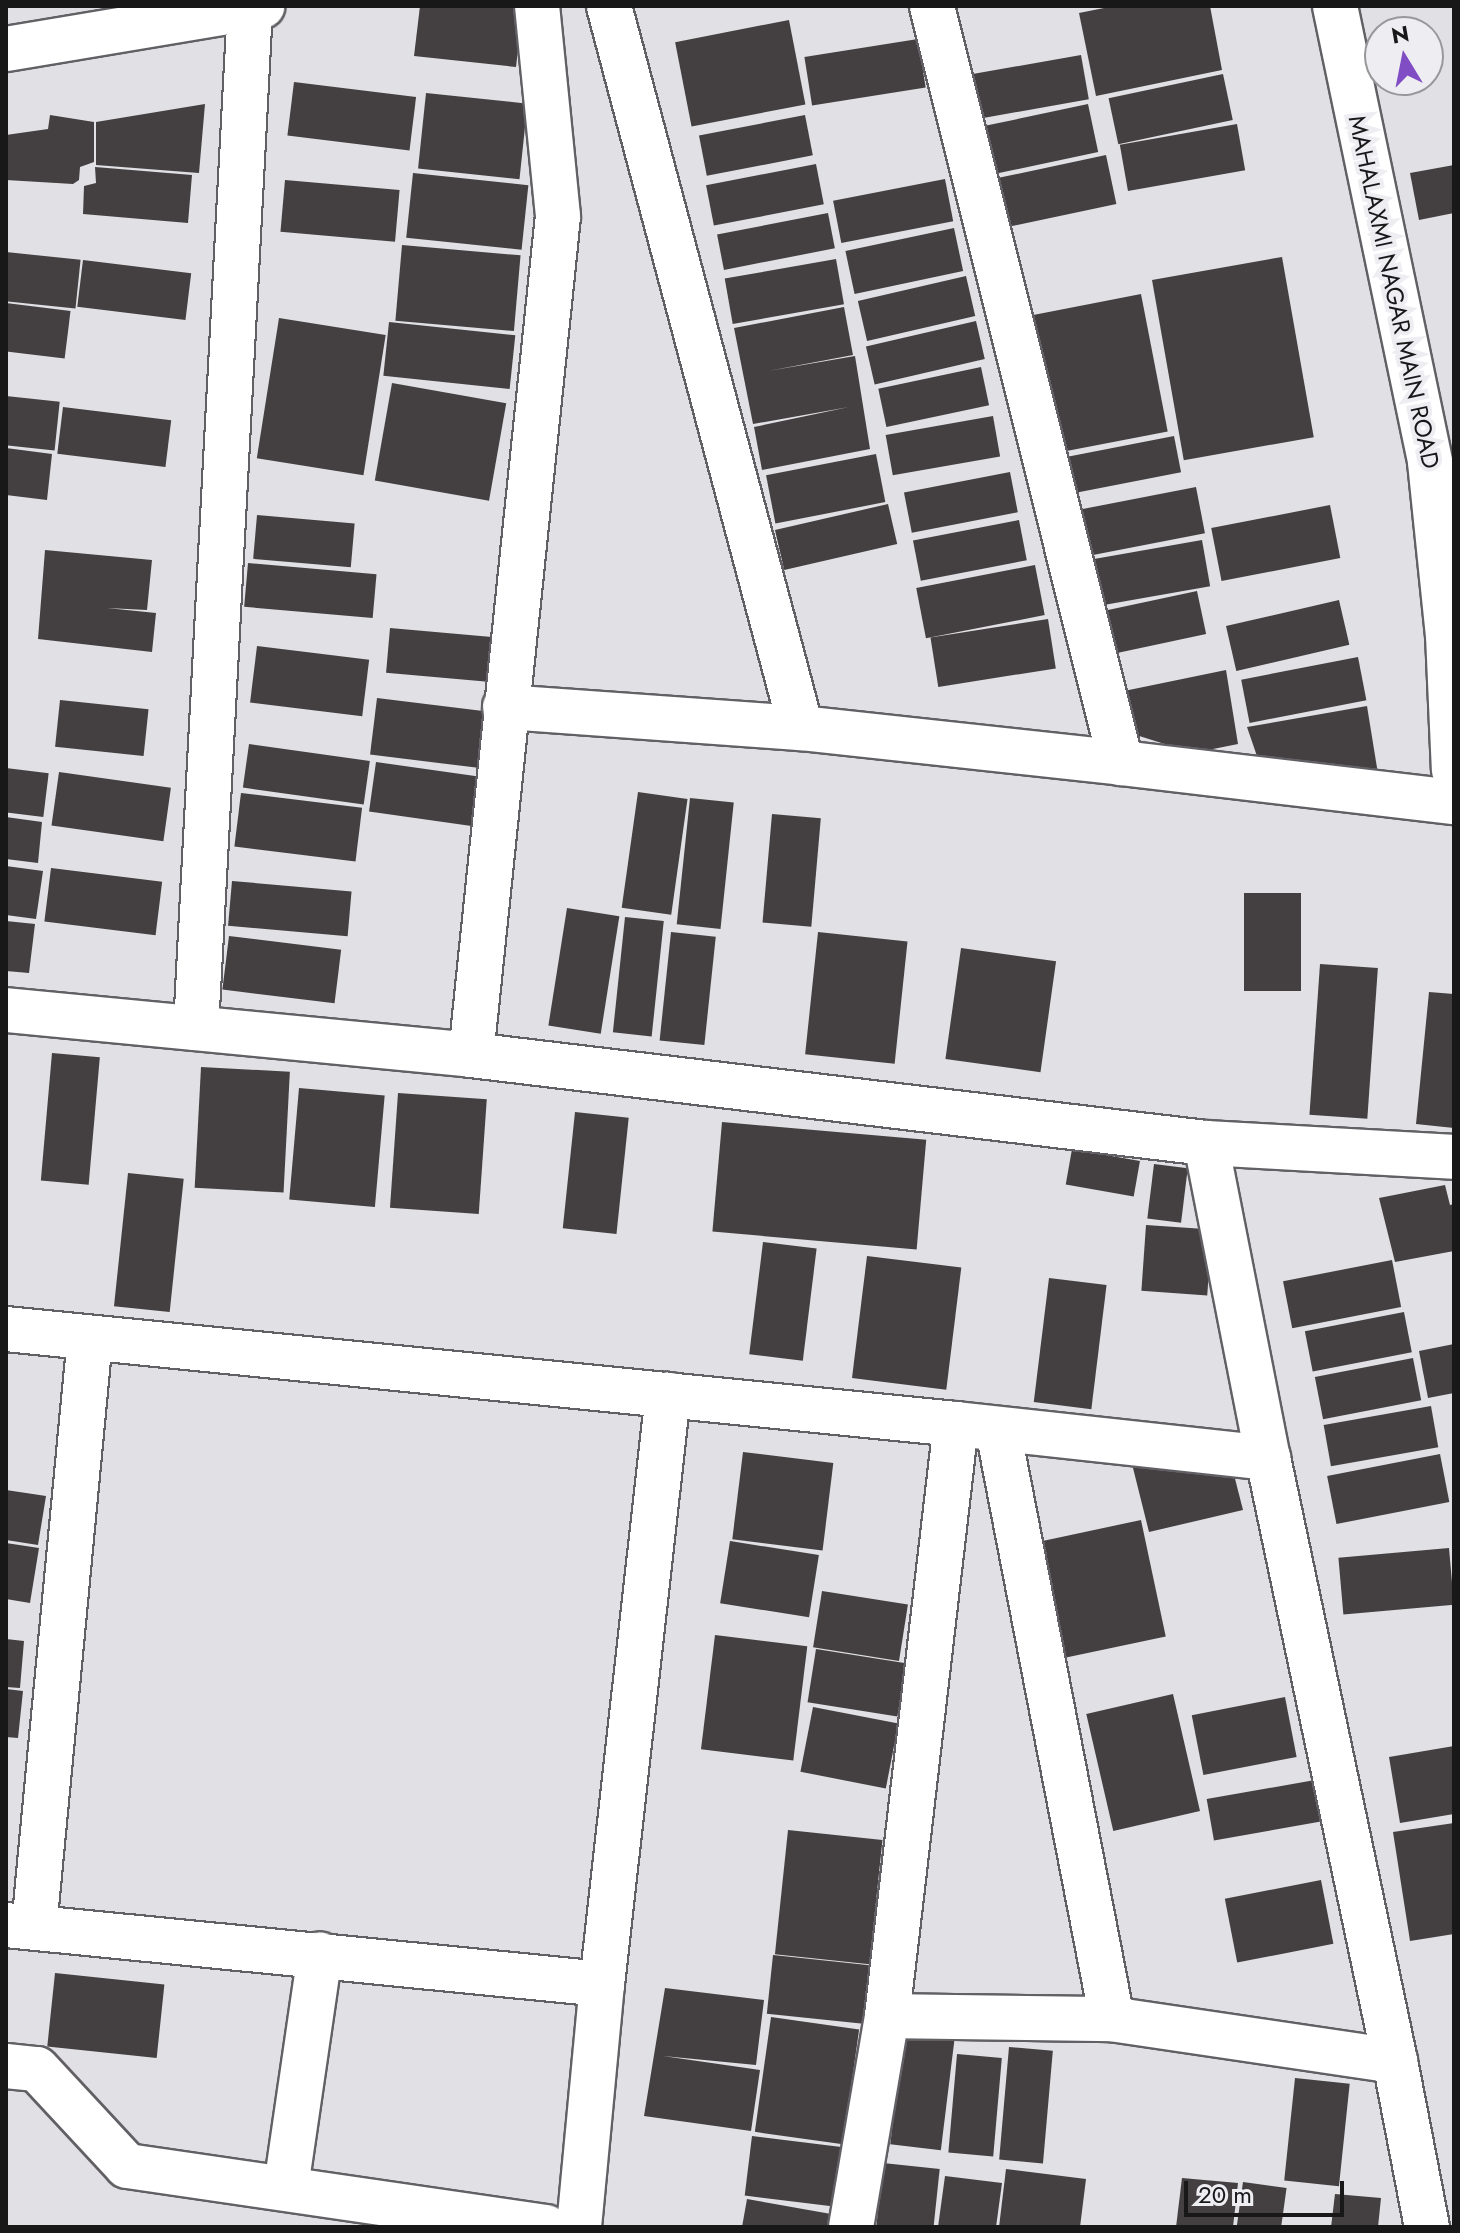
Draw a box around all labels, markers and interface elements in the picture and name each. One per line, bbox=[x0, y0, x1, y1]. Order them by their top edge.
north arrow bbox=[1364, 16, 1444, 96]
text: N bbox=[1389, 17, 1412, 52]
street label: MAHALAXMI NAGAR MAIN ROAD bbox=[1342, 113, 1446, 471]
scale bar bbox=[1188, 2165, 1348, 2215]
text: 20 m bbox=[1198, 2177, 1252, 2212]

